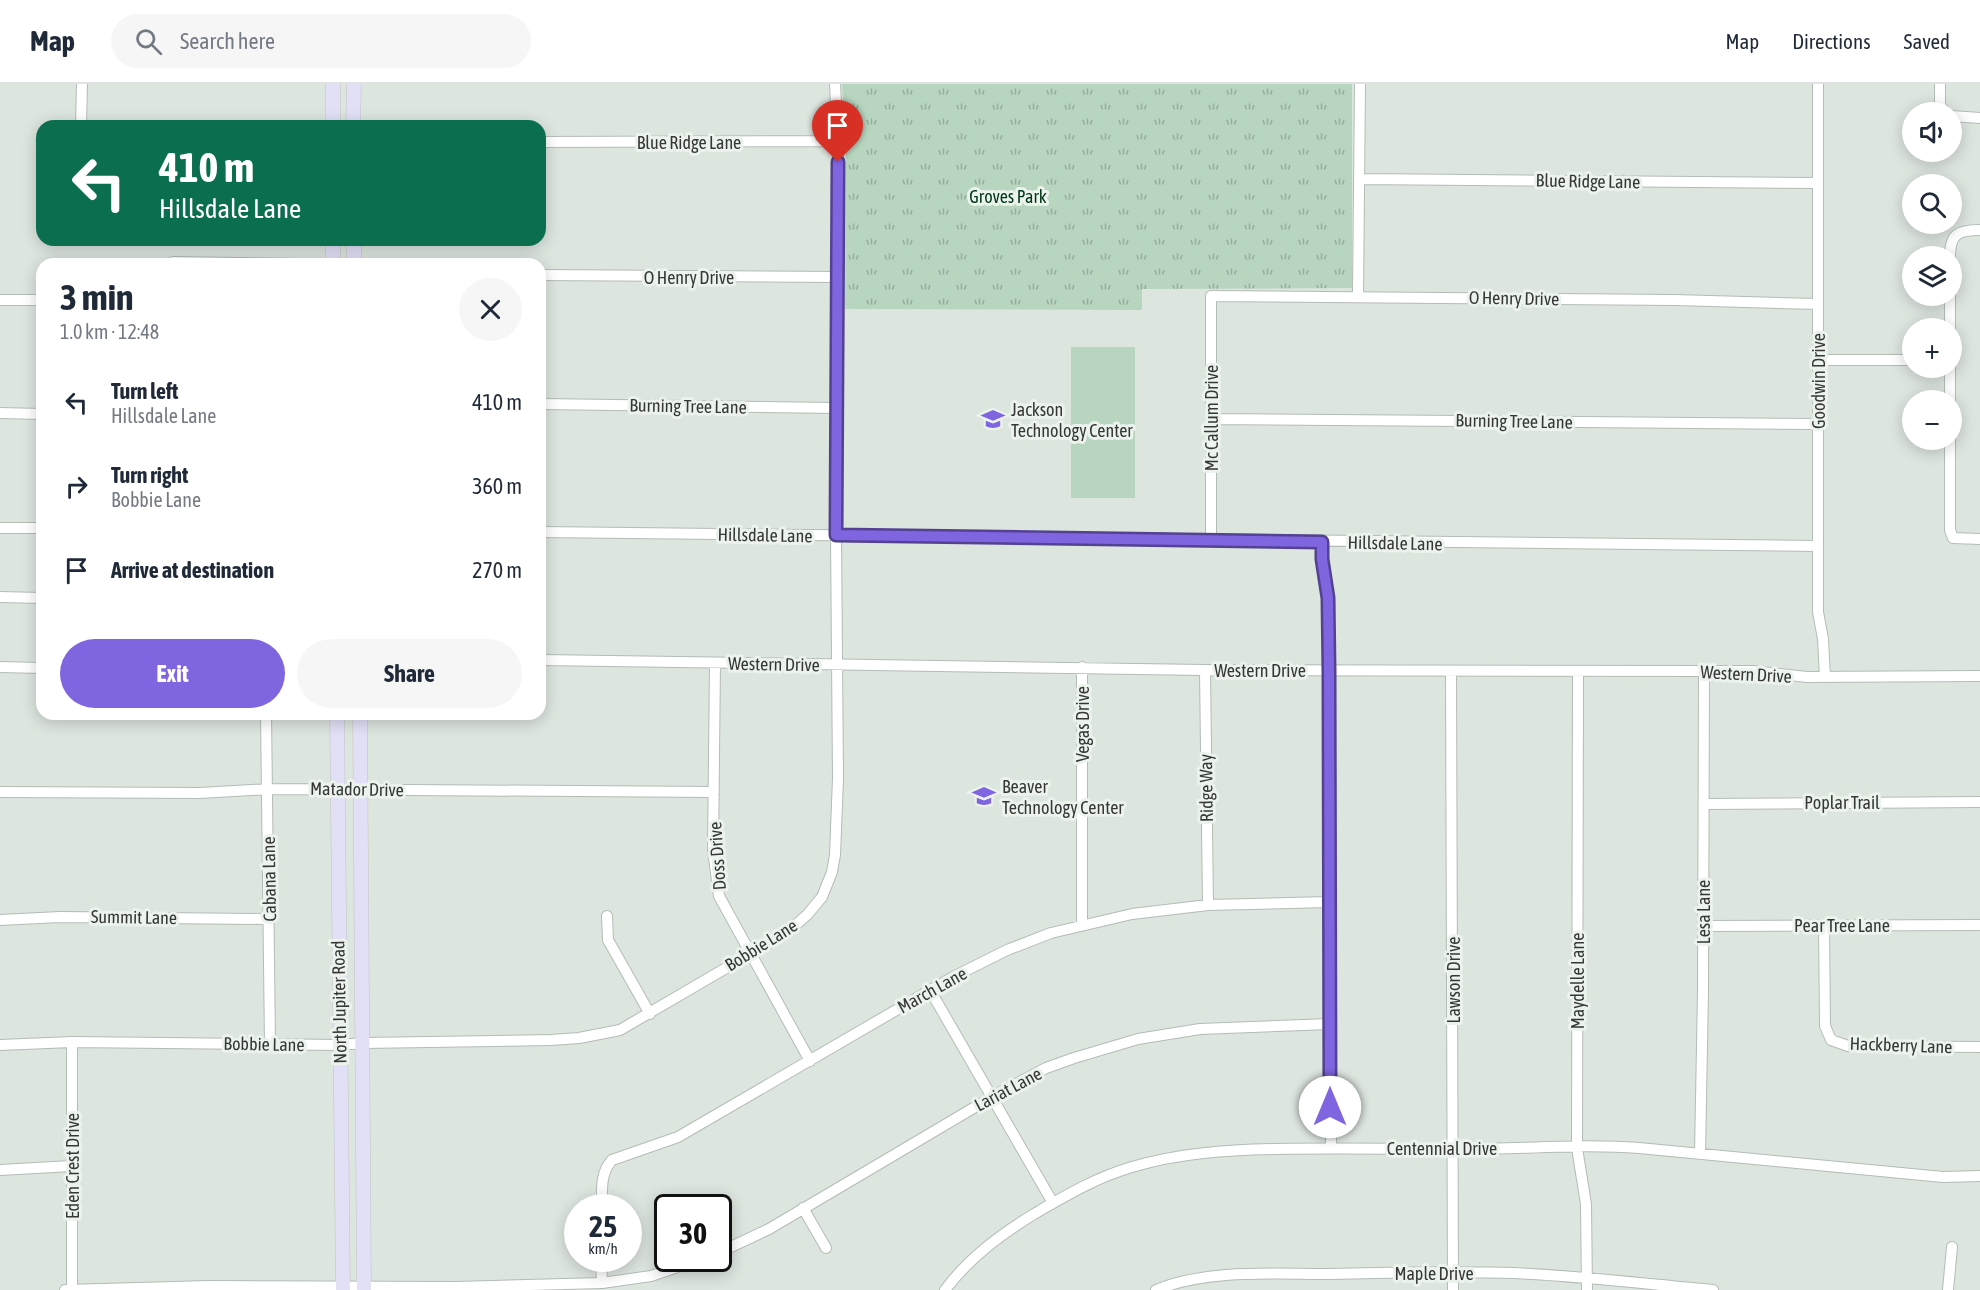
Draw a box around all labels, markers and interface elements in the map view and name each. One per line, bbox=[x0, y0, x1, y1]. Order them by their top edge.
search box bbox=[111, 14, 531, 68]
text: Map bbox=[30, 25, 75, 57]
icon: search bbox=[132, 25, 165, 58]
text: Search here bbox=[180, 28, 275, 54]
text: Map bbox=[1725, 29, 1759, 53]
text: Directions bbox=[1792, 29, 1871, 53]
text: Saved bbox=[1904, 29, 1950, 53]
pin bbox=[812, 100, 863, 162]
map controls bbox=[1902, 102, 1962, 450]
button: sound bbox=[1902, 102, 1962, 162]
icon: arrive bbox=[821, 109, 854, 142]
street label: Blue Ridge Lane bbox=[637, 132, 741, 153]
text: 410 m bbox=[159, 143, 254, 191]
icon: left bbox=[60, 144, 138, 222]
street label: Blue Ridge Lane bbox=[1536, 170, 1640, 192]
button: search bbox=[1902, 174, 1962, 234]
park label: Groves Park bbox=[969, 186, 1047, 207]
text: Hillsdale Lane bbox=[159, 193, 301, 224]
button: layers bbox=[1902, 246, 1962, 306]
street label: O Henry Drive bbox=[644, 267, 734, 288]
text: 3 min bbox=[60, 276, 134, 318]
button: close bbox=[459, 278, 522, 341]
street label: O Henry Drive bbox=[1469, 287, 1559, 309]
button: + bbox=[1902, 318, 1962, 378]
text: 1.0 km · 12:48 bbox=[60, 320, 159, 343]
street label: Goodwin Drive bbox=[1808, 333, 1829, 429]
street label: Mc Callum Drive bbox=[1201, 365, 1222, 471]
text: Turn left bbox=[111, 378, 178, 404]
icon: left bbox=[60, 386, 93, 419]
text: 410 m bbox=[472, 389, 522, 415]
button: − bbox=[1902, 390, 1962, 450]
street label: Burning Tree Lane bbox=[629, 394, 747, 418]
place label: Jackson Technology Center bbox=[1011, 399, 1133, 441]
text: Hillsdale Lane bbox=[111, 404, 216, 427]
school or university icon: Jackson Technology Center bbox=[980, 406, 1006, 432]
street label: Burning Tree Lane bbox=[1455, 409, 1573, 433]
text: Turn right bbox=[111, 462, 188, 488]
icon: right bbox=[60, 470, 93, 503]
text: 360 m bbox=[472, 473, 522, 499]
text: Bobbie Lane bbox=[111, 488, 201, 511]
street label: Hillsdale Lane bbox=[717, 524, 813, 546]
street label: Hillsdale Lane bbox=[1347, 532, 1443, 554]
icon: arrive bbox=[60, 554, 93, 587]
text: Arrive at destination bbox=[111, 557, 274, 583]
text: 270 m bbox=[472, 557, 522, 583]
button: Exit bbox=[60, 639, 285, 708]
button: Share bbox=[297, 639, 522, 708]
street label: Western Drive bbox=[728, 653, 820, 675]
street label: Western Drive bbox=[1214, 660, 1306, 681]
street label: Western Drive bbox=[1700, 661, 1792, 687]
street label: Vegas Drive bbox=[1072, 686, 1093, 762]
street label: Ridge Way bbox=[1195, 754, 1217, 822]
place label: Beaver Technology Center bbox=[1002, 776, 1124, 818]
street label: Matador Drive bbox=[310, 778, 404, 800]
school or university icon: Beaver Technology Center bbox=[971, 783, 997, 809]
street label: Poplar Trail bbox=[1804, 792, 1880, 813]
street label: Doss Drive bbox=[704, 821, 730, 891]
street label: Cabana Lane bbox=[258, 836, 280, 922]
street label: Lesa Lane bbox=[1693, 880, 1714, 944]
street label: Summit Lane bbox=[91, 906, 177, 928]
street label: Bobbie Lane bbox=[721, 915, 801, 975]
street label: Pear Tree Lane bbox=[1794, 915, 1890, 936]
street label: Maydelle Lane bbox=[1567, 933, 1588, 1029]
street label: Lawson Drive bbox=[1443, 936, 1464, 1024]
street label: North Jupiter Road bbox=[327, 940, 351, 1064]
street label: March Lane bbox=[894, 962, 970, 1018]
street label: Bobbie Lane bbox=[223, 1033, 305, 1055]
street label: Hackberry Lane bbox=[1849, 1033, 1953, 1057]
street label: Lariat Lane bbox=[971, 1063, 1045, 1115]
position arrow bbox=[1298, 1075, 1362, 1139]
street label: Eden Crest Drive bbox=[62, 1113, 83, 1219]
street label: Centennial Drive bbox=[1387, 1138, 1497, 1159]
speed limit sign: 30 bbox=[654, 1194, 732, 1272]
text: 25 bbox=[589, 1209, 617, 1243]
text: km/h bbox=[588, 1240, 618, 1257]
street label: Maple Drive bbox=[1394, 1263, 1474, 1284]

